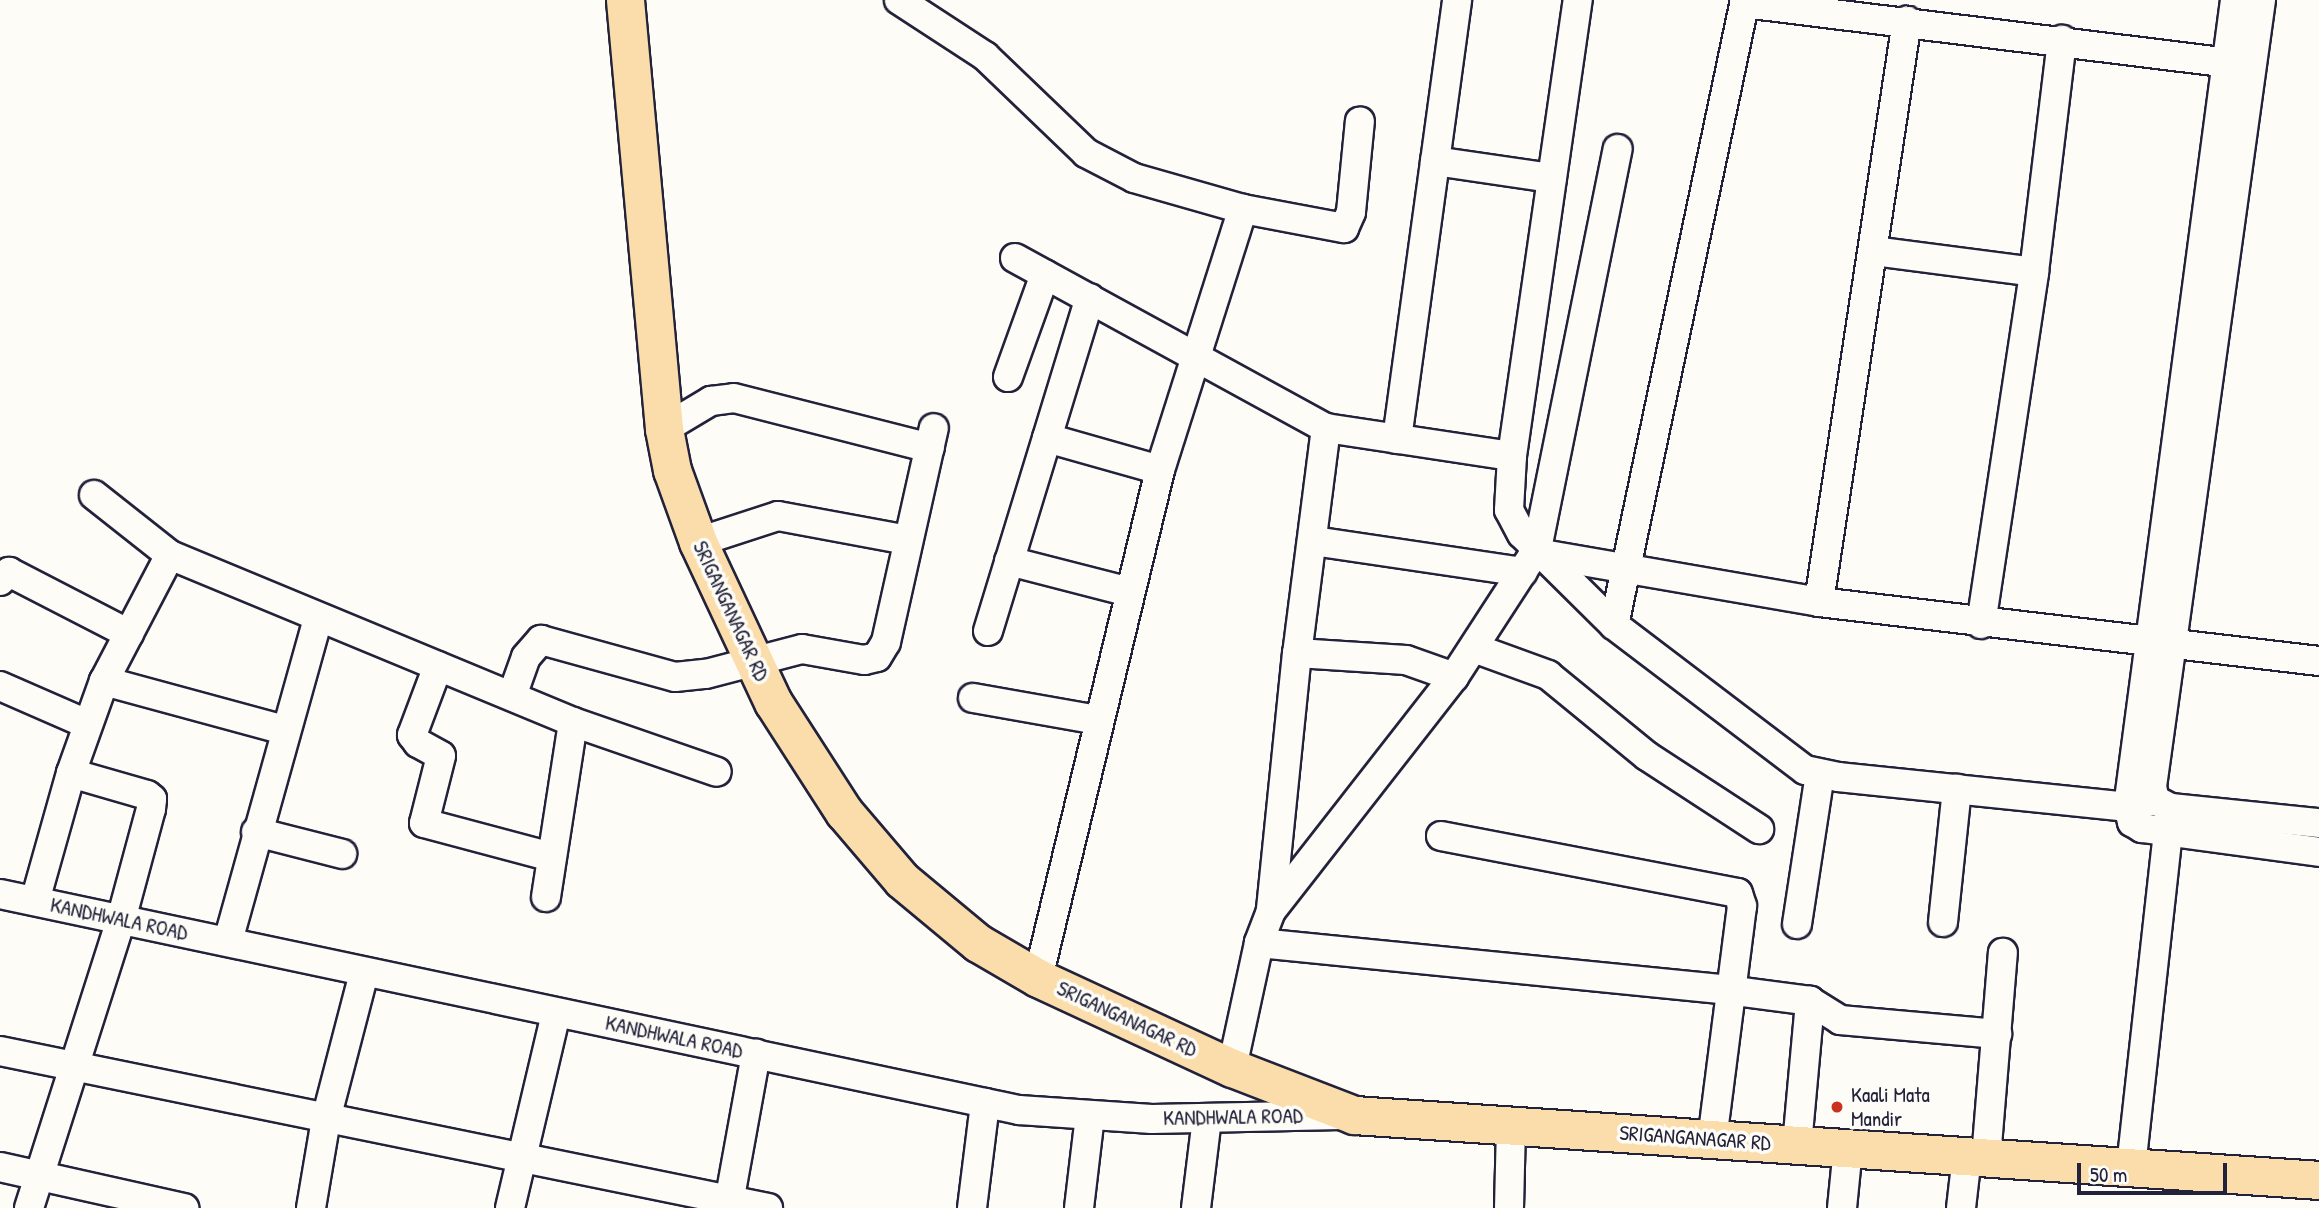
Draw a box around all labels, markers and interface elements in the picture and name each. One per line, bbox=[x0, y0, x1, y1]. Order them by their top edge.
street label: SRIGANGANAGAR RD bbox=[688, 537, 774, 685]
street label: KANDHWALA ROAD bbox=[48, 892, 190, 946]
street label: SRIGANGANAGAR RD bbox=[1053, 976, 1201, 1062]
street label: KANDHWALA ROAD bbox=[603, 1010, 745, 1064]
place label: Kaali Mata Mandir bbox=[1851, 1082, 1930, 1132]
marker: Kaali Mata Mandir bbox=[1829, 1099, 1845, 1115]
street label: KANDHWALA ROAD bbox=[1163, 1103, 1303, 1131]
street label: SRIGANGANAGAR RD bbox=[1619, 1120, 1771, 1156]
scale bar bbox=[2081, 1148, 2232, 1192]
text: 50 m bbox=[2090, 1160, 2127, 1189]

